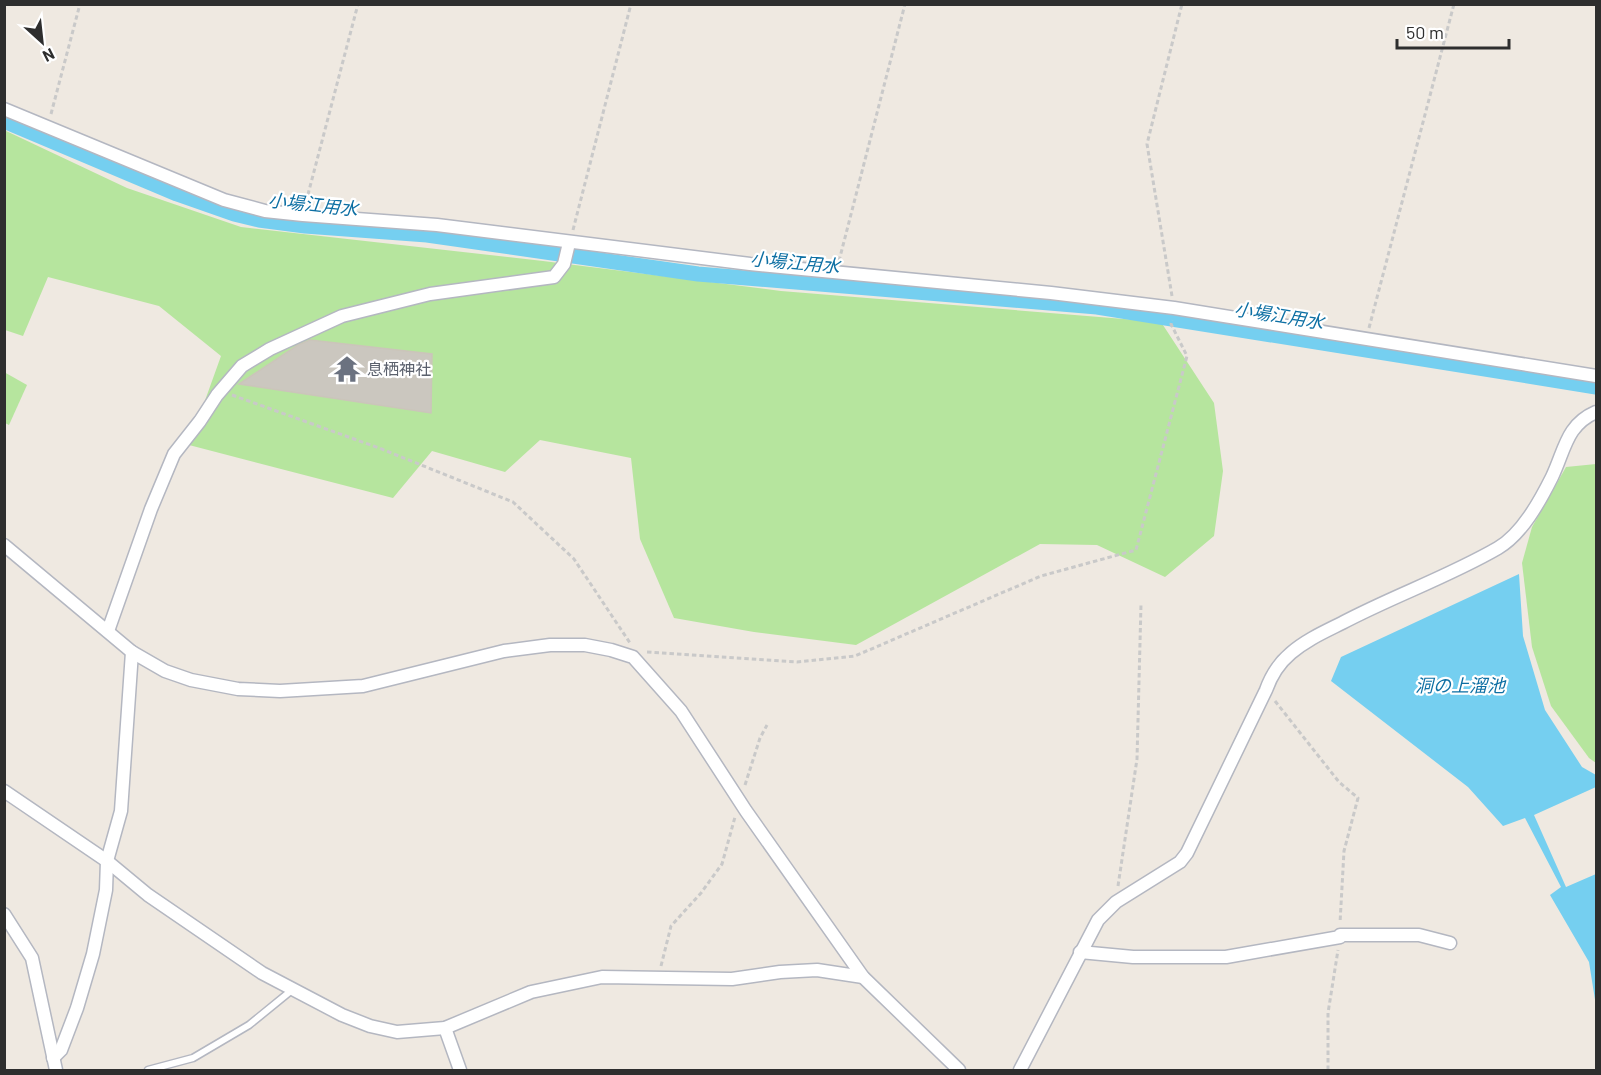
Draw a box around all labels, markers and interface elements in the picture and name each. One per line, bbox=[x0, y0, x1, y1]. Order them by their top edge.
north arrow bbox=[12, 12, 72, 72]
scale bar bbox=[1397, 12, 1510, 50]
text: 50 m bbox=[1406, 21, 1444, 43]
text: N bbox=[40, 45, 58, 67]
water label: 小場江用水 bbox=[267, 188, 361, 220]
water label: 小場江用水 bbox=[749, 247, 843, 277]
water label: 小場江用水 bbox=[1233, 297, 1327, 333]
temple icon: 息栖神社 bbox=[332, 354, 362, 384]
place label: 息栖神社 bbox=[367, 359, 431, 378]
water label: 洞の上溜池 bbox=[1415, 674, 1507, 696]

